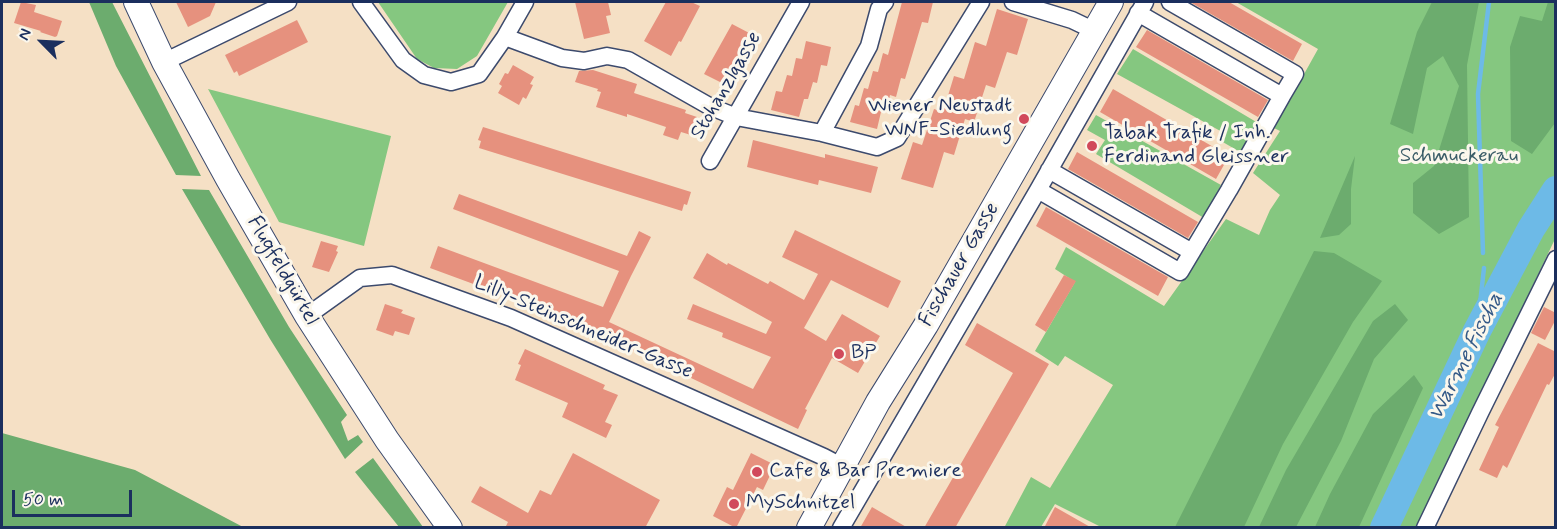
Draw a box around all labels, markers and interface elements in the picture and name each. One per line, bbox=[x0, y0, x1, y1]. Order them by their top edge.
north arrow bbox=[12, 12, 72, 72]
text: N bbox=[13, 25, 37, 44]
street label: Stohanzlgasse bbox=[686, 28, 768, 144]
place label: Wiener Neustadt WNF-Siedlung bbox=[868, 94, 1012, 144]
marker: Wiener Neustadt WNF-Siedlung bbox=[1017, 112, 1031, 126]
place label: Tabak Trafik / Inh. Ferdinand Gleissner bbox=[1104, 121, 1289, 171]
marker: Tabak Trafik / Inh. Ferdinand Gleissner bbox=[1085, 139, 1099, 153]
park label: Schmuckerau bbox=[1400, 144, 1518, 170]
street label: Fischauer Gasse bbox=[914, 198, 1006, 332]
street label: Flugfeldgürtel bbox=[241, 212, 323, 330]
street label: Lilly-Steinschneider-Gasse bbox=[470, 270, 696, 386]
water label: Warme Fischa bbox=[1424, 289, 1510, 425]
place label: BP bbox=[851, 341, 876, 367]
marker: BP bbox=[832, 347, 846, 361]
place label: Cafe & Bar Premiere bbox=[769, 459, 962, 485]
marker: Cafe & Bar Premiere bbox=[750, 465, 764, 479]
scale bar bbox=[15, 478, 135, 516]
text: 50 m bbox=[23, 488, 63, 512]
place label: MySchnitzel bbox=[746, 491, 855, 517]
marker: MySchnitzel bbox=[727, 497, 741, 511]

